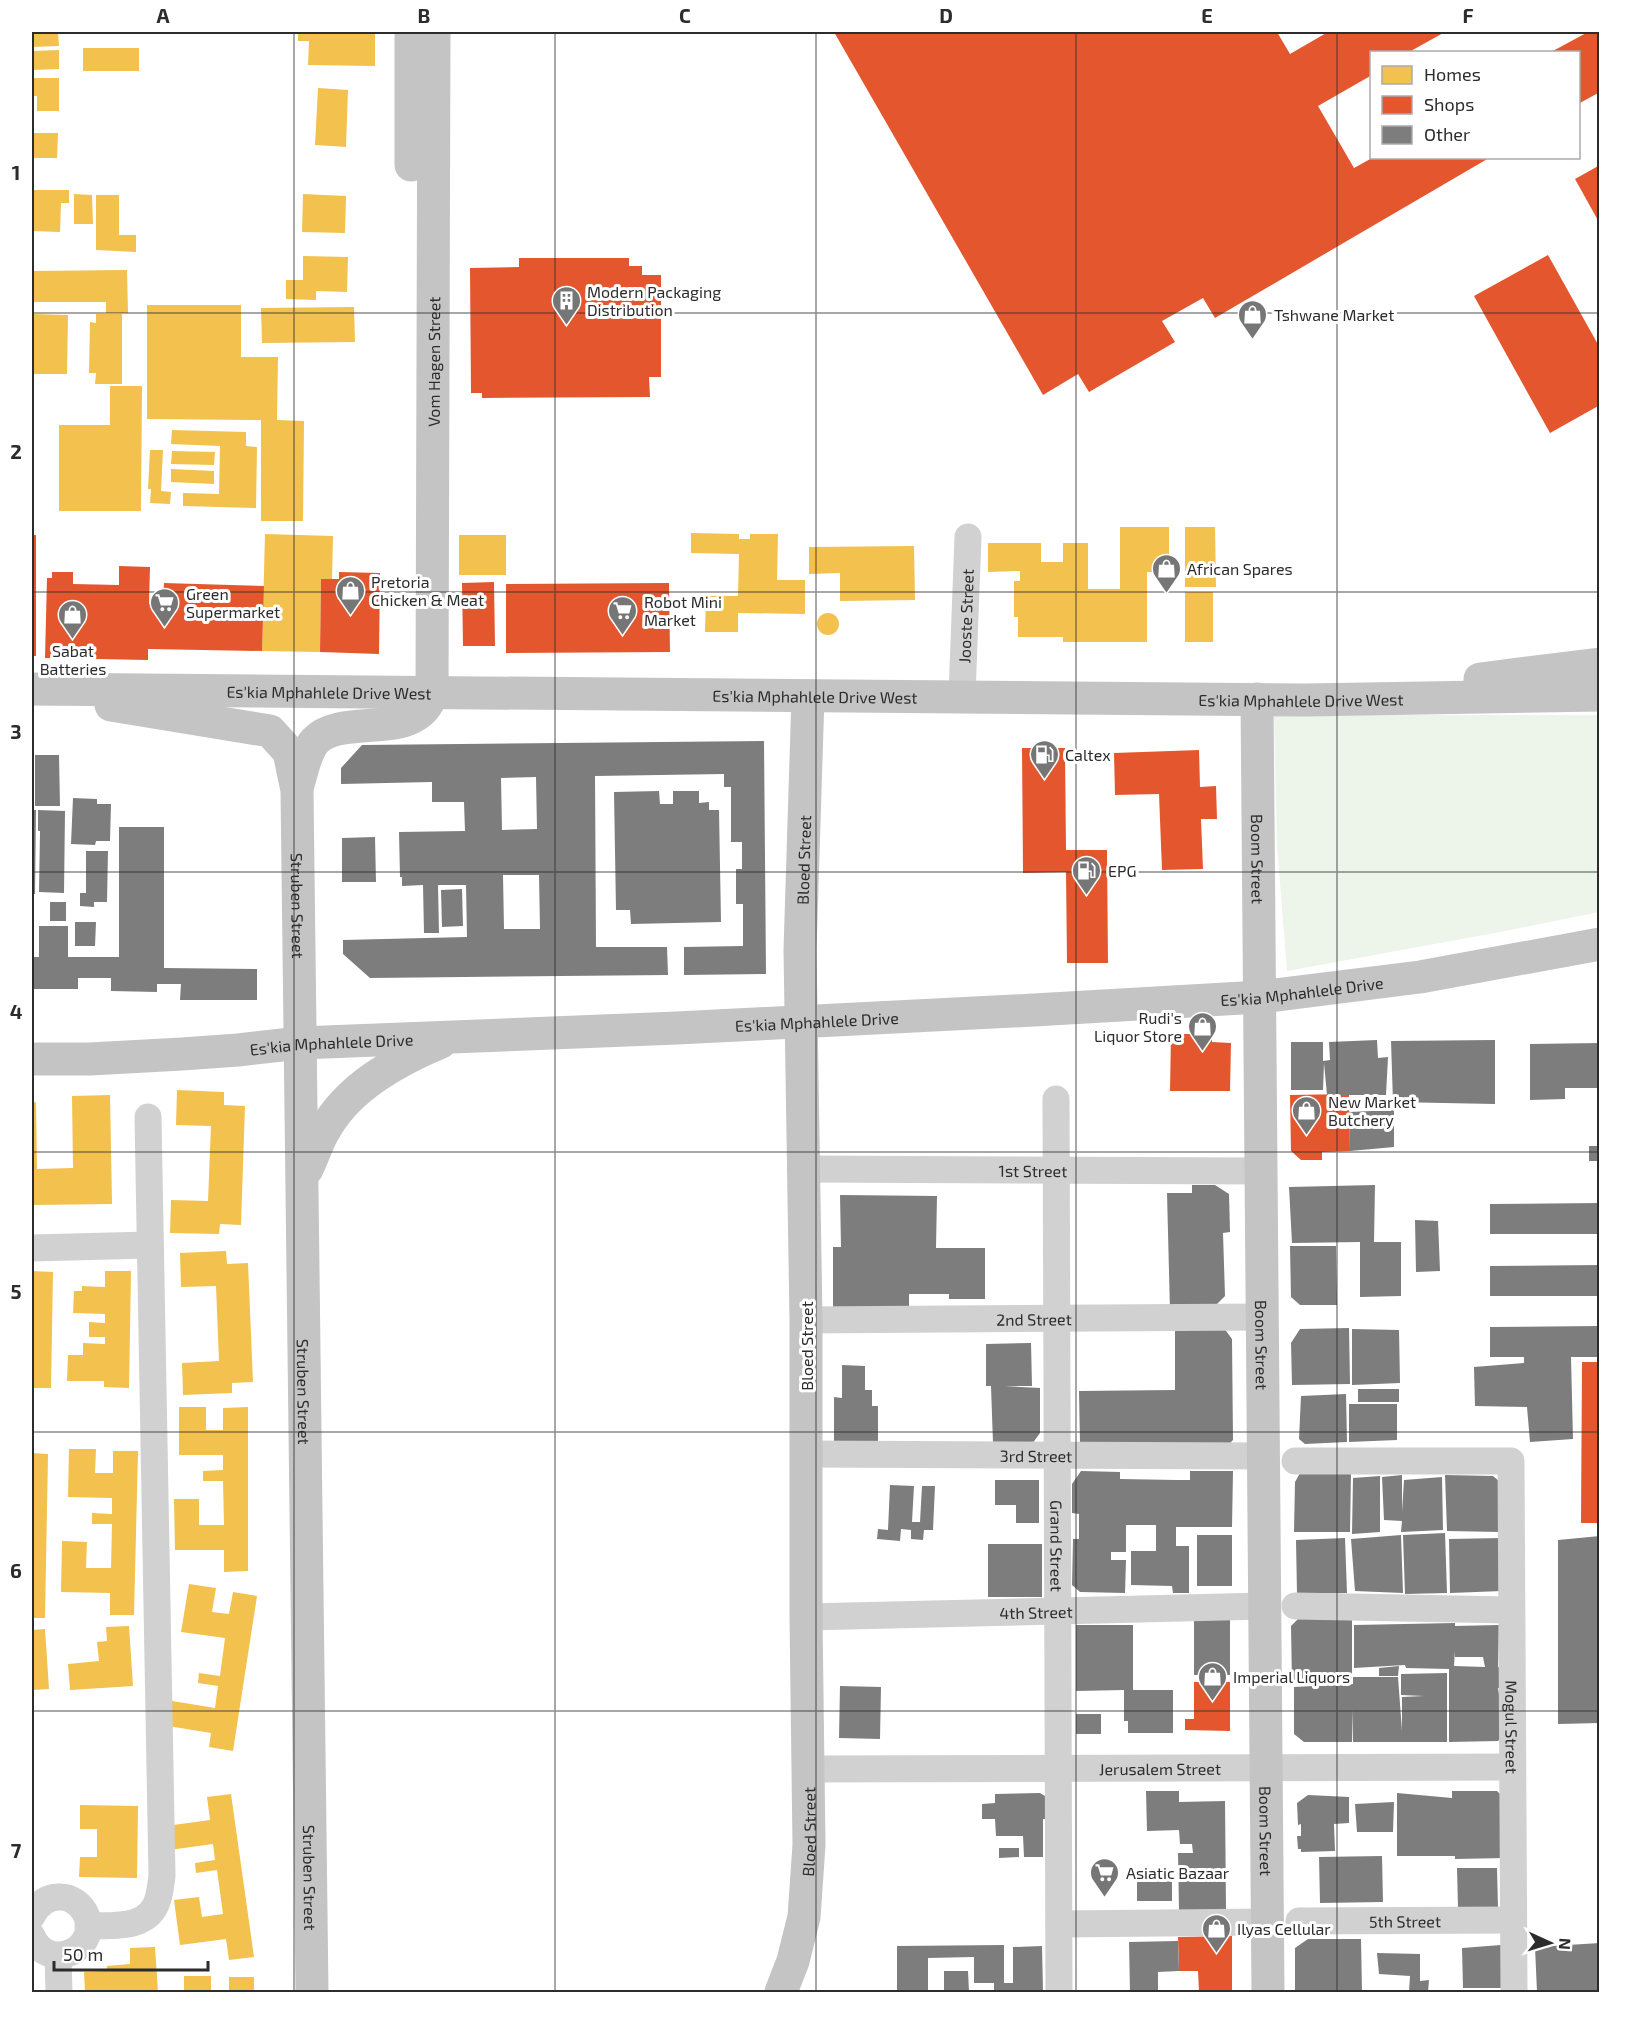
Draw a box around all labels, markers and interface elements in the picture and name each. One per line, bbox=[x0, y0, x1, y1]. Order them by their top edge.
text: A bbox=[156, 3, 170, 27]
text: B bbox=[418, 3, 430, 27]
text: C bbox=[679, 3, 691, 27]
text: D bbox=[939, 3, 953, 27]
text: E bbox=[1201, 3, 1213, 27]
text: F bbox=[1462, 3, 1474, 27]
legend bbox=[1370, 51, 1580, 159]
text: Homes bbox=[1424, 63, 1481, 85]
text: Shops bbox=[1424, 93, 1474, 115]
text: Other bbox=[1424, 123, 1470, 145]
text: 1 bbox=[12, 160, 20, 184]
place label: Modern Packaging Distribution bbox=[587, 282, 721, 319]
building icon: Modern Packaging Distribution bbox=[550, 284, 582, 326]
street label: Vom Hagen Street bbox=[423, 297, 443, 427]
shop icon: Tshwane Market bbox=[1237, 298, 1269, 340]
place label: Tshwane Market bbox=[1274, 305, 1394, 324]
text: 2 bbox=[10, 439, 22, 463]
shop icon: African Spares bbox=[1150, 552, 1182, 594]
place label: African Spares bbox=[1187, 559, 1293, 578]
street label: Jooste Street bbox=[954, 568, 976, 664]
place label: Pretoria Chicken & Meat bbox=[371, 572, 484, 609]
shop icon: Pretoria Chicken & Meat bbox=[334, 574, 366, 616]
place label: Green Supermarket bbox=[186, 584, 280, 621]
supermarket icon: Green Supermarket bbox=[149, 586, 181, 628]
place label: Robot Mini Market bbox=[644, 592, 722, 629]
supermarket icon: Robot Mini Market bbox=[607, 594, 639, 636]
shop icon: Sabat Batteries bbox=[57, 598, 89, 640]
place label: Sabat Batteries bbox=[40, 641, 106, 678]
street label: Es'kia Mphahlele Drive West bbox=[226, 681, 432, 702]
street label: Es'kia Mphahlele Drive West bbox=[712, 685, 918, 706]
street label: Es'kia Mphahlele Drive West bbox=[1198, 689, 1404, 710]
text: 3 bbox=[10, 719, 22, 743]
fuel station icon: Caltex bbox=[1028, 738, 1060, 780]
place label: Caltex bbox=[1065, 745, 1111, 764]
street label: Boom Street bbox=[1248, 814, 1268, 904]
street label: Bloed Street bbox=[792, 815, 814, 905]
street label: Struben Street bbox=[288, 853, 309, 959]
fuel station icon: EPG bbox=[1071, 854, 1103, 896]
place label: EPG bbox=[1108, 861, 1136, 880]
street label: Es'kia Mphahlele Drive bbox=[1220, 972, 1384, 1009]
text: 4 bbox=[10, 999, 23, 1023]
street label: Es'kia Mphahlele Drive bbox=[734, 1007, 899, 1035]
place label: Rudi's Liquor Store bbox=[1094, 1008, 1182, 1045]
shop icon: Rudi's Liquor Store bbox=[1187, 1010, 1219, 1052]
street label: Es'kia Mphahlele Drive bbox=[249, 1029, 414, 1058]
place label: New Market Butchery bbox=[1328, 1092, 1416, 1129]
shop icon: New Market Butchery bbox=[1291, 1094, 1323, 1136]
street label: 1st Street bbox=[999, 1160, 1067, 1180]
text: 5 bbox=[10, 1279, 22, 1303]
street label: Boom Street bbox=[1253, 1300, 1272, 1390]
street label: Bloed Street bbox=[797, 1301, 816, 1391]
street label: 2nd Street bbox=[996, 1309, 1072, 1328]
street label: Struben Street bbox=[294, 1339, 315, 1445]
street label: 3rd Street bbox=[1000, 1445, 1072, 1465]
street label: Grand Street bbox=[1048, 1500, 1067, 1592]
text: 6 bbox=[10, 1558, 22, 1582]
street label: 4th Street bbox=[999, 1601, 1073, 1622]
shop icon: Imperial Liquors bbox=[1196, 1660, 1228, 1702]
place label: Imperial Liquors bbox=[1233, 1667, 1350, 1686]
street label: Mogul Street bbox=[1503, 1680, 1522, 1774]
street label: Jerusalem Street bbox=[1099, 1758, 1221, 1778]
street label: Boom Street bbox=[1257, 1786, 1277, 1876]
street label: Bloed Street bbox=[797, 1787, 819, 1877]
street label: Struben Street bbox=[300, 1825, 321, 1931]
text: 7 bbox=[11, 1838, 22, 1862]
supermarket icon: Asiatic Bazaar bbox=[1089, 1856, 1121, 1898]
place label: Asiatic Bazaar bbox=[1126, 1863, 1230, 1882]
street label: 5th Street bbox=[1369, 1911, 1441, 1930]
shop icon: Ilyas Cellular bbox=[1200, 1912, 1232, 1954]
north arrow bbox=[1520, 1913, 1580, 1973]
place label: Ilyas Cellular bbox=[1237, 1919, 1331, 1938]
scale bar bbox=[54, 1934, 208, 1972]
text: N bbox=[1556, 1938, 1575, 1951]
text: 50 m bbox=[63, 1943, 103, 1965]

